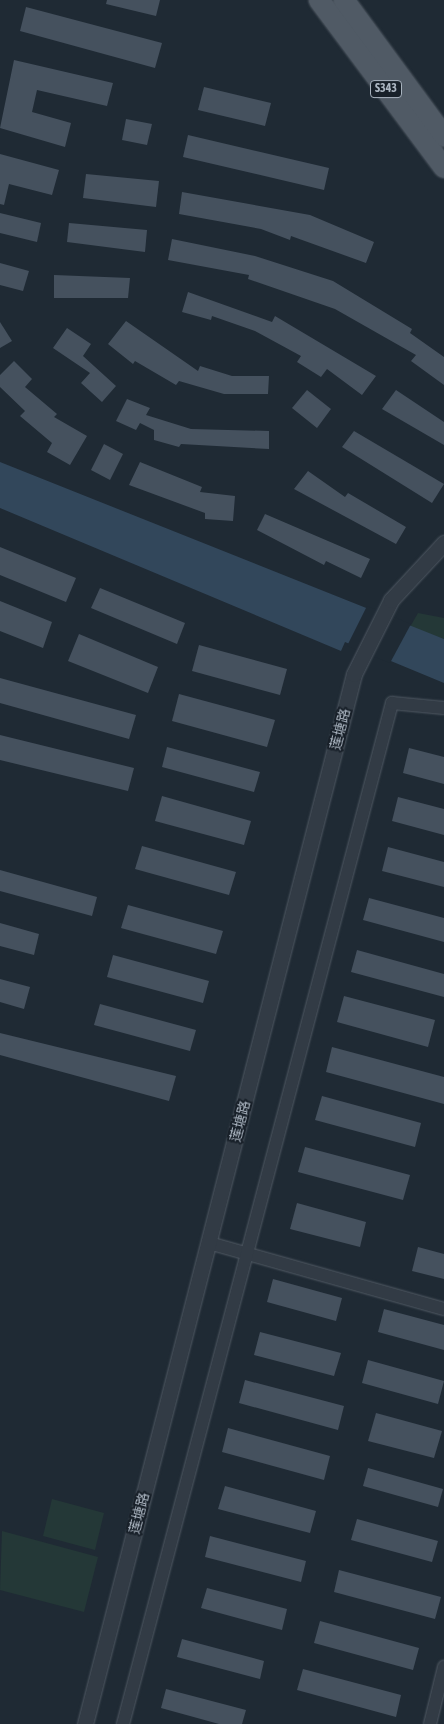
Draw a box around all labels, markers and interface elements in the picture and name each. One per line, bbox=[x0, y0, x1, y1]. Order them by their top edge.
road number: S343 bbox=[370, 80, 402, 98]
street label: 莲塘路 bbox=[327, 707, 353, 751]
street label: 莲塘路 bbox=[227, 1099, 253, 1143]
street label: 莲塘路 bbox=[126, 1491, 152, 1535]

